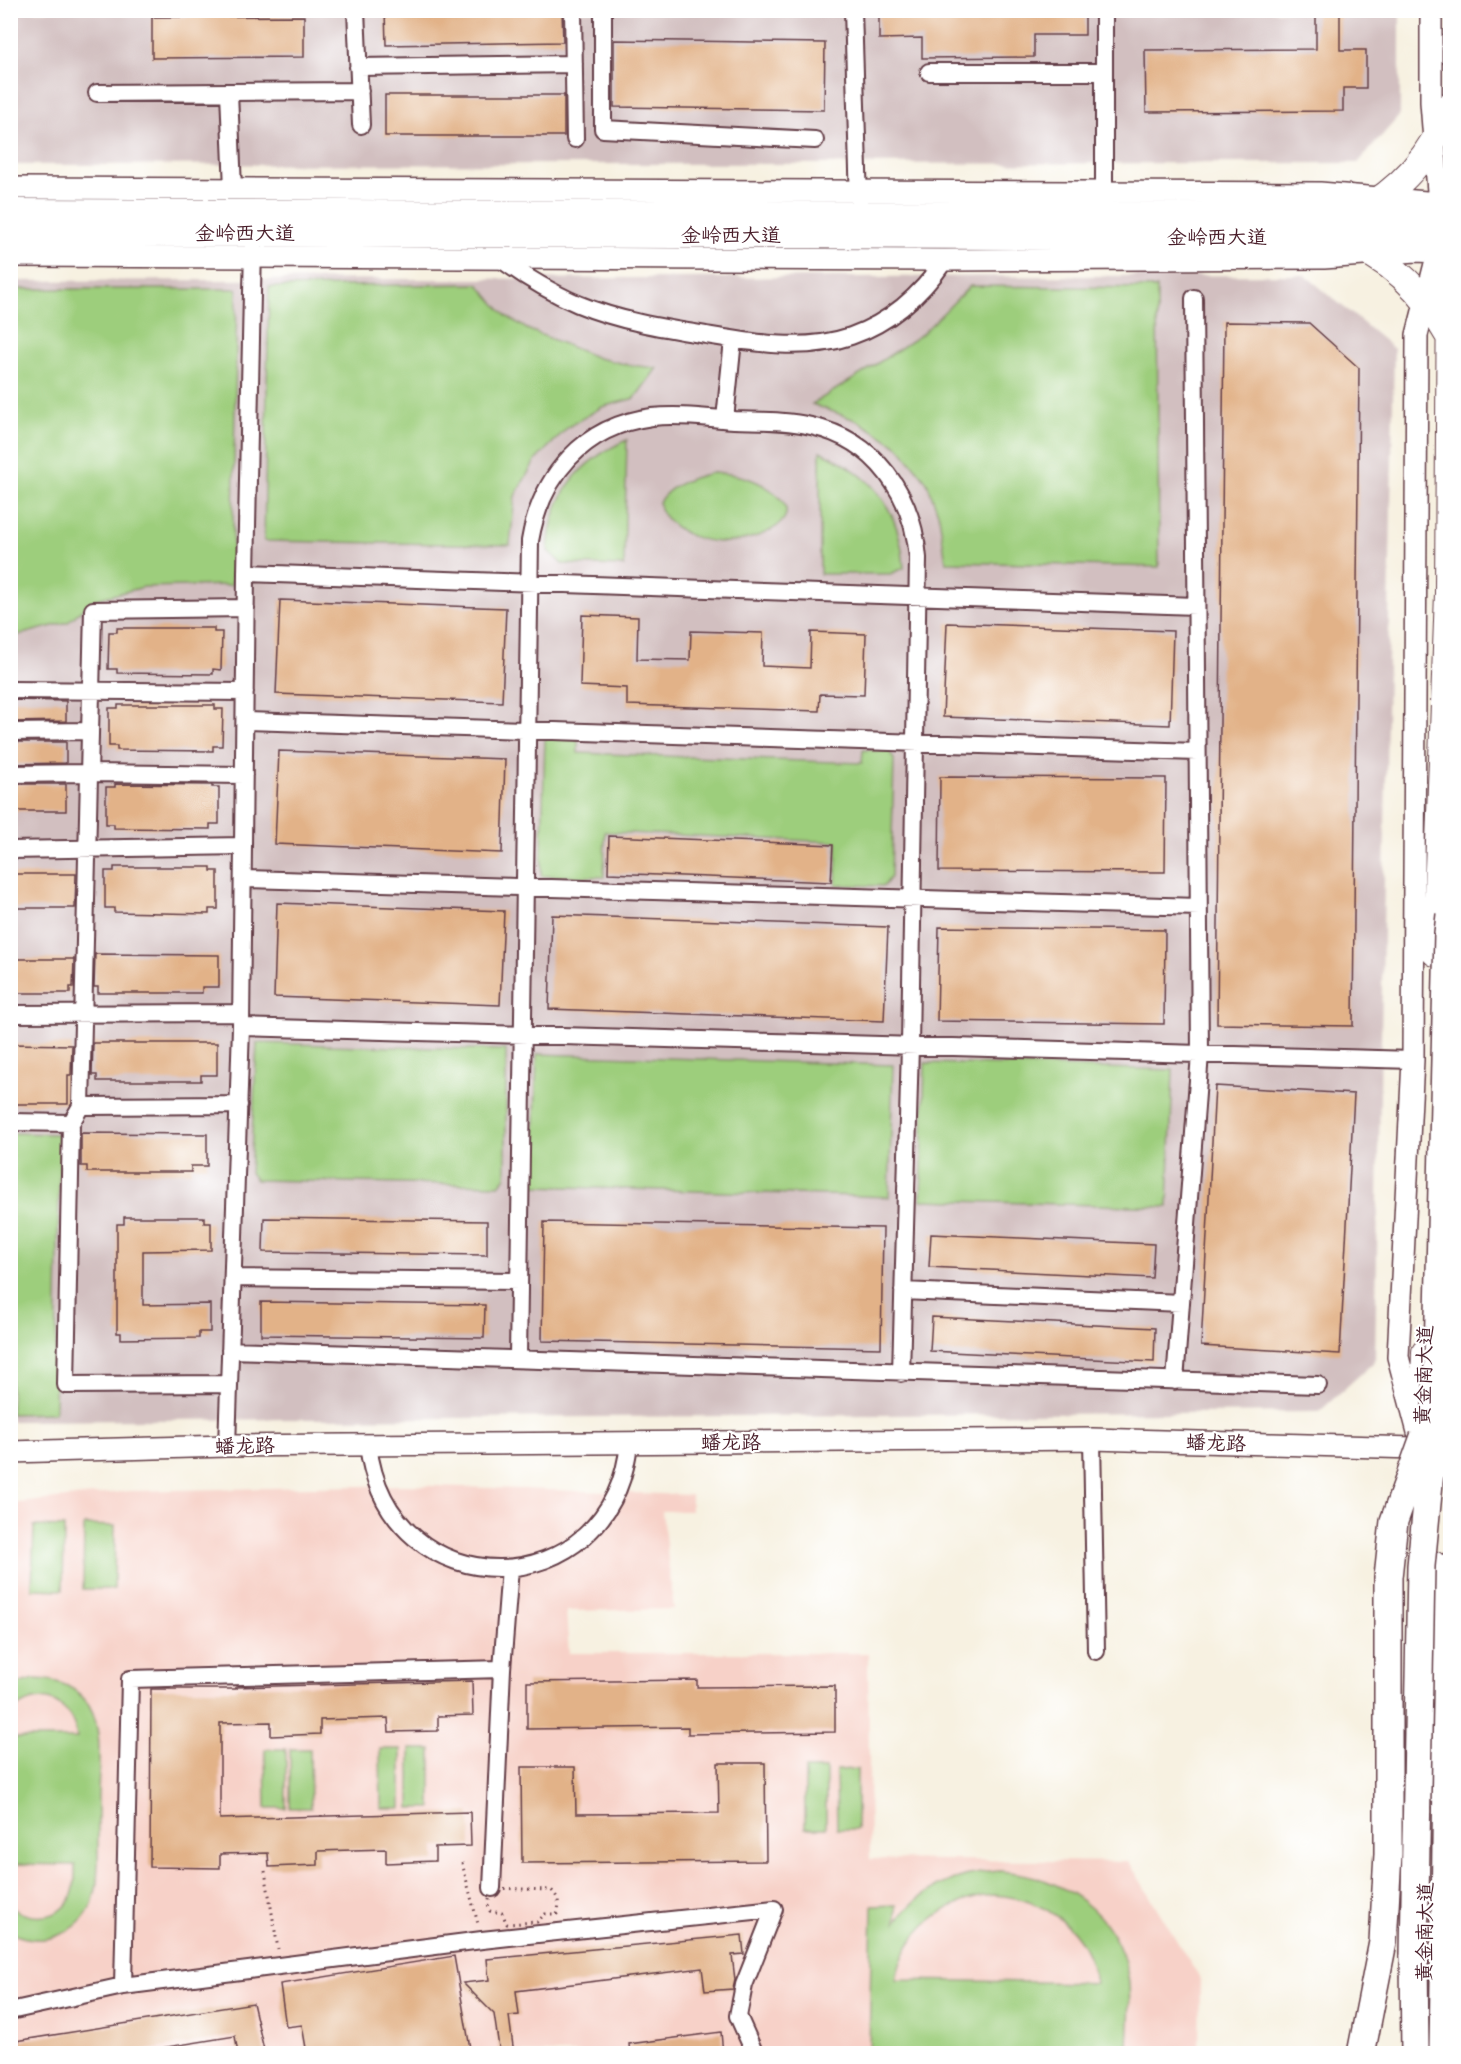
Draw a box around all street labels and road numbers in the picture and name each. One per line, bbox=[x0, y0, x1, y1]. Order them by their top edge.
street label: 金岭西大道 bbox=[195, 216, 295, 251]
street label: 金岭西大道 bbox=[681, 218, 781, 253]
street label: 金岭西大道 bbox=[1167, 220, 1267, 255]
street label: 黄金南大道 bbox=[1405, 1324, 1443, 1426]
street label: 蟠龙路 bbox=[1185, 1424, 1248, 1462]
street label: 蟠龙路 bbox=[701, 1425, 762, 1460]
street label: 蟠龙路 bbox=[215, 1428, 276, 1464]
street label: 黄金南大道 bbox=[1407, 1882, 1443, 1982]

